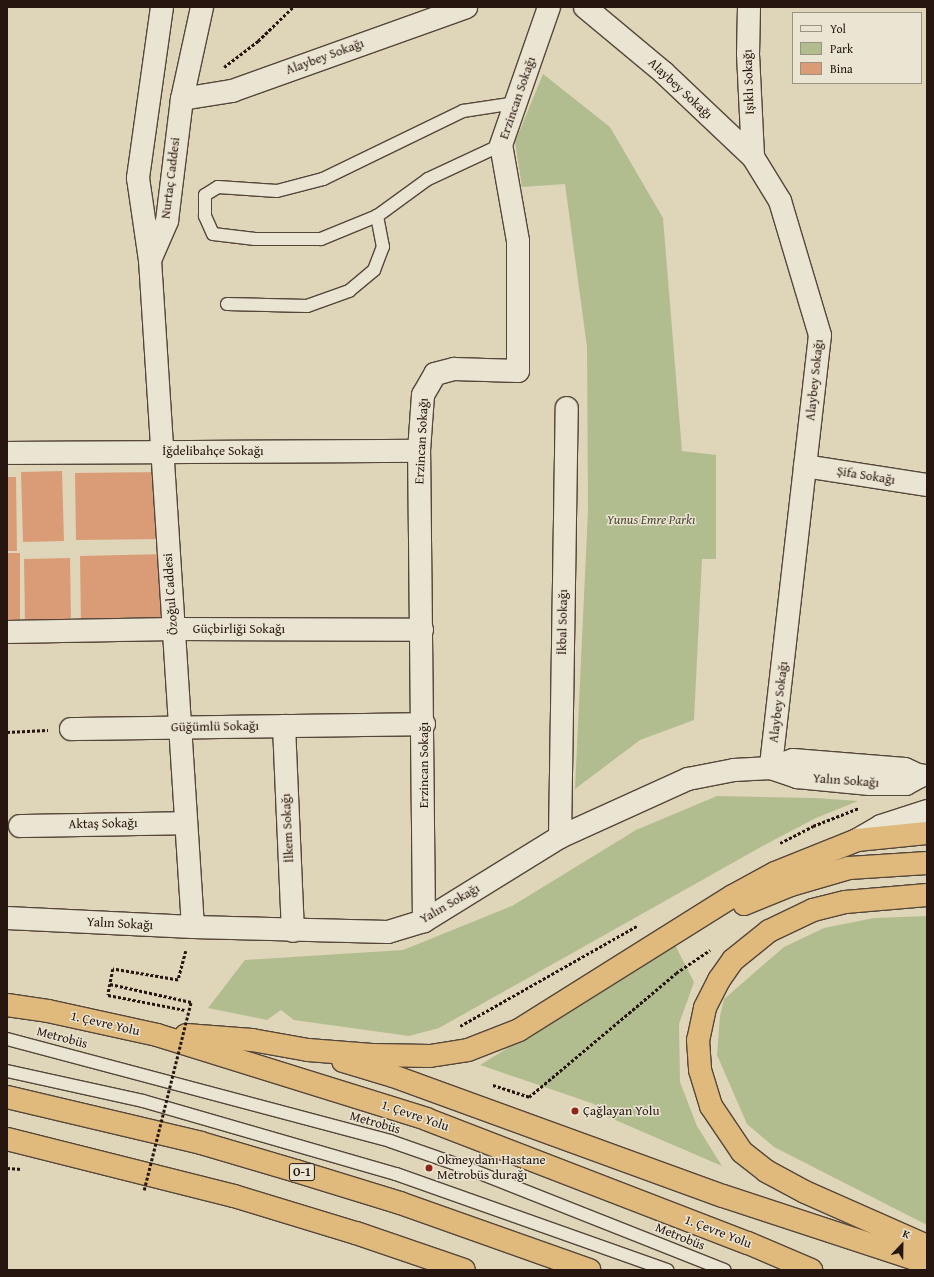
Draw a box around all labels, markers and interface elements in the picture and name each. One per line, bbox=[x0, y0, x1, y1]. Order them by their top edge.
legend bbox=[792, 12, 922, 84]
text: Yol bbox=[830, 20, 846, 37]
street label: Alaybey Sokağı bbox=[284, 36, 366, 78]
text: Park bbox=[830, 40, 853, 57]
street label: Işıklı Sokağı bbox=[740, 49, 758, 115]
street label: Erzincan Sokağı bbox=[497, 55, 539, 141]
street label: Alaybey Sokağı bbox=[645, 55, 715, 123]
text: Bina bbox=[830, 60, 853, 77]
street label: Nurtaç Caddesi bbox=[158, 136, 184, 220]
street label: Alaybey Sokağı bbox=[803, 338, 827, 422]
street label: Erzincan Sokağı bbox=[412, 397, 432, 485]
street label: İğdelibahçe Sokağı bbox=[162, 443, 264, 459]
street label: Şifa Sokağı bbox=[836, 464, 896, 488]
park label: Yunus Emre Parkı bbox=[607, 512, 695, 528]
street label: Özoğul Caddesi bbox=[160, 552, 182, 636]
street label: İkbal Sokağı bbox=[555, 589, 571, 655]
street label: Güçbirliği Sokağı bbox=[193, 621, 285, 637]
street label: Alaybey Sokağı bbox=[766, 660, 792, 744]
street label: Güğümlü Sokağı bbox=[171, 718, 259, 736]
street label: Erzincan Sokağı bbox=[416, 722, 432, 808]
street label: Yalın Sokağı bbox=[812, 771, 880, 791]
street label: İlkem Sokağı bbox=[278, 793, 298, 863]
street label: Aktaş Sokağı bbox=[68, 816, 138, 832]
street label: Yalın Sokağı bbox=[417, 881, 483, 927]
street label: Yalın Sokağı bbox=[86, 914, 154, 934]
street label: 1. Çevre Yolu bbox=[69, 1008, 141, 1040]
street label: Metrobüs bbox=[35, 1024, 89, 1052]
street label: 1. Çevre Yolu bbox=[379, 1097, 451, 1135]
place label: Çağlayan Yolu bbox=[583, 1103, 659, 1119]
marker: Çağlayan Yolu bbox=[570, 1106, 580, 1116]
street label: Metrobüs bbox=[348, 1108, 402, 1138]
place label: Okmeydanı Hastane Metrobüs durağı bbox=[437, 1153, 546, 1184]
road number: O-1 bbox=[288, 1162, 316, 1182]
marker: Okmeydanı Hastane Metrobüs durağı bbox=[424, 1163, 434, 1173]
street label: 1. Çevre Yolu bbox=[682, 1212, 754, 1252]
street label: Metrobüs bbox=[653, 1220, 707, 1254]
north arrow bbox=[882, 1225, 922, 1265]
text: K bbox=[900, 1225, 913, 1243]

